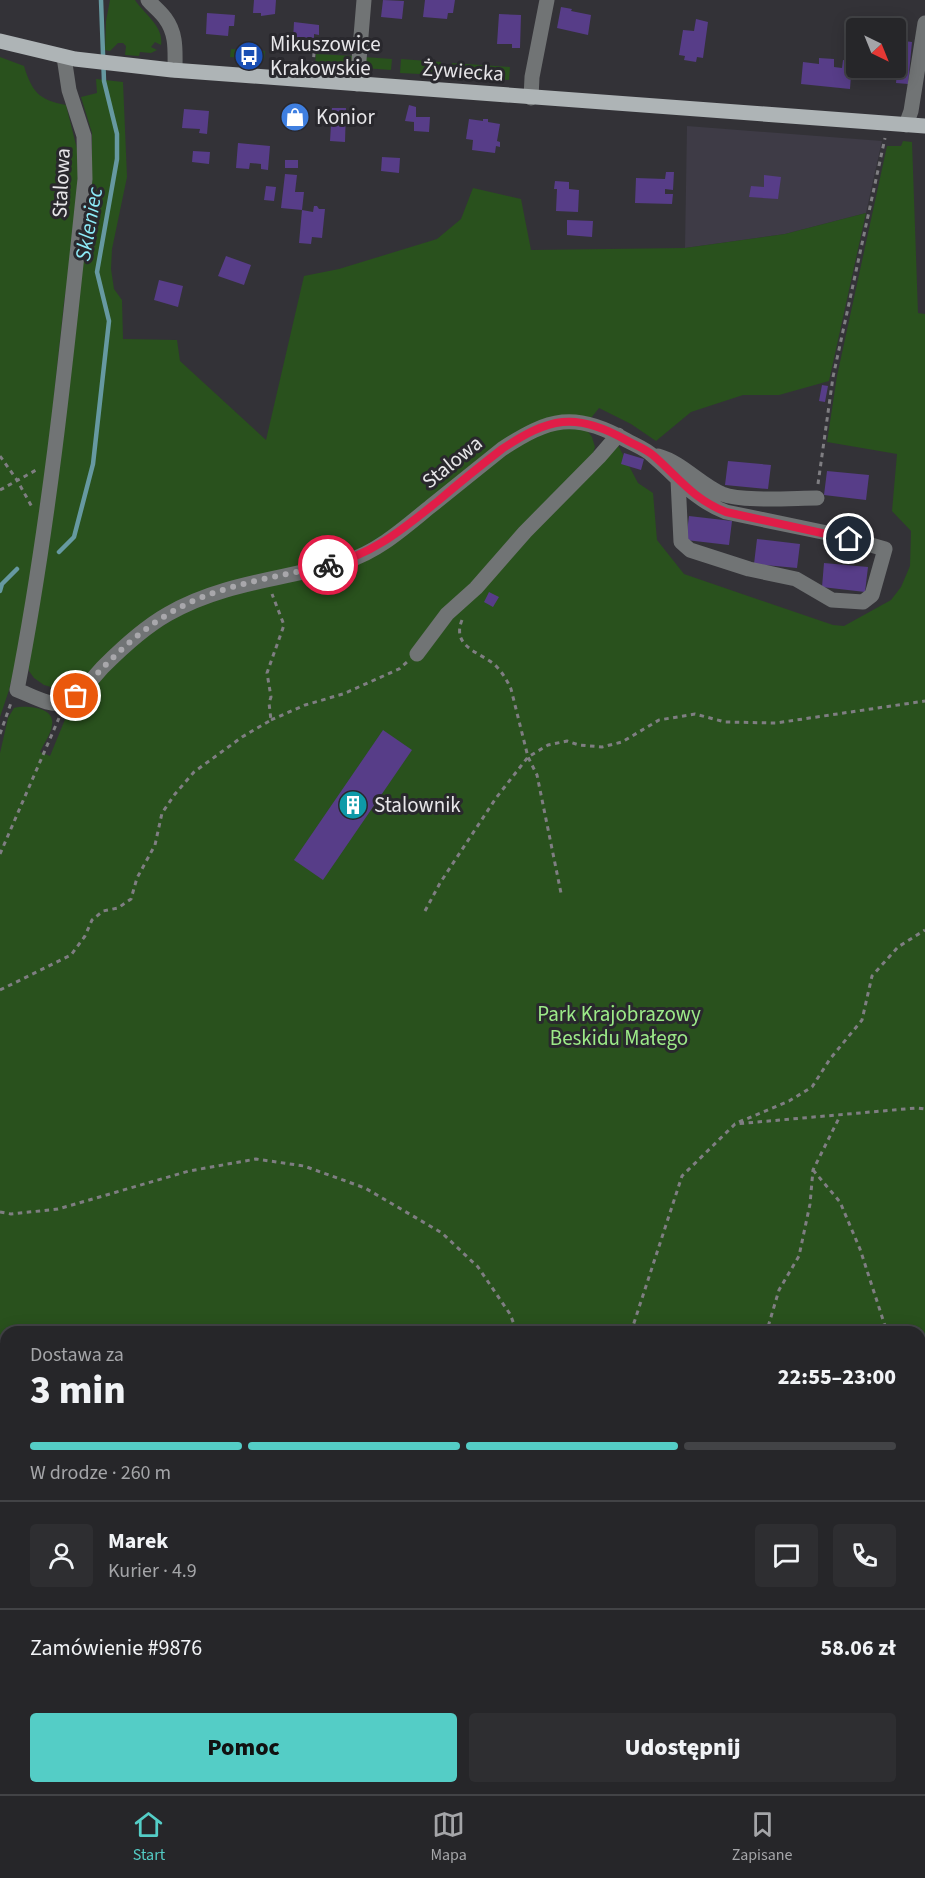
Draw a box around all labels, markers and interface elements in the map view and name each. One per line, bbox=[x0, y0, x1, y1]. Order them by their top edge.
north arrow bbox=[846, 18, 906, 78]
map controls bbox=[846, 18, 906, 78]
place label: Mikuszowice Krakowskie bbox=[270, 29, 381, 83]
bus stop icon: Mikuszowice Krakowskie bbox=[233, 40, 265, 72]
street label: Żywiecka bbox=[421, 53, 505, 89]
shop icon: Konior bbox=[279, 101, 311, 133]
place label: Konior bbox=[316, 102, 375, 132]
street label: Stalowa bbox=[44, 147, 78, 219]
water label: Skleniec bbox=[67, 184, 111, 263]
street label: Stalowa bbox=[415, 428, 489, 496]
pin bbox=[823, 513, 874, 564]
icon: home bbox=[832, 522, 865, 555]
courier bbox=[298, 535, 358, 595]
icon: bike bbox=[312, 549, 345, 582]
pin bbox=[50, 670, 101, 721]
icon: bag bbox=[59, 679, 92, 712]
building icon: Stalownik bbox=[337, 789, 369, 821]
place label: Stalownik bbox=[374, 790, 461, 820]
park label: Park Krajobrazowy Beskidu Małego bbox=[537, 999, 701, 1053]
text: Dostawa za bbox=[30, 1341, 124, 1369]
text: 22:55–23:00 bbox=[778, 1361, 896, 1393]
text: 3 min bbox=[30, 1363, 126, 1419]
text: W drodze · 260 m bbox=[30, 1459, 171, 1487]
button: person bbox=[30, 1524, 93, 1587]
button: chat bbox=[755, 1524, 818, 1587]
button: phone bbox=[833, 1524, 896, 1587]
text: Marek bbox=[108, 1525, 168, 1557]
text: Kurier · 4.9 bbox=[108, 1557, 197, 1585]
text: Zamówienie #9876 bbox=[30, 1632, 202, 1664]
text: 58.06 zł bbox=[821, 1632, 896, 1664]
button: Pomoc bbox=[30, 1713, 457, 1782]
button: Udostępnij bbox=[469, 1713, 896, 1782]
tab: Start bbox=[132, 1808, 165, 1866]
tab: Mapa bbox=[430, 1808, 467, 1866]
tab: Zapisane bbox=[732, 1808, 793, 1866]

